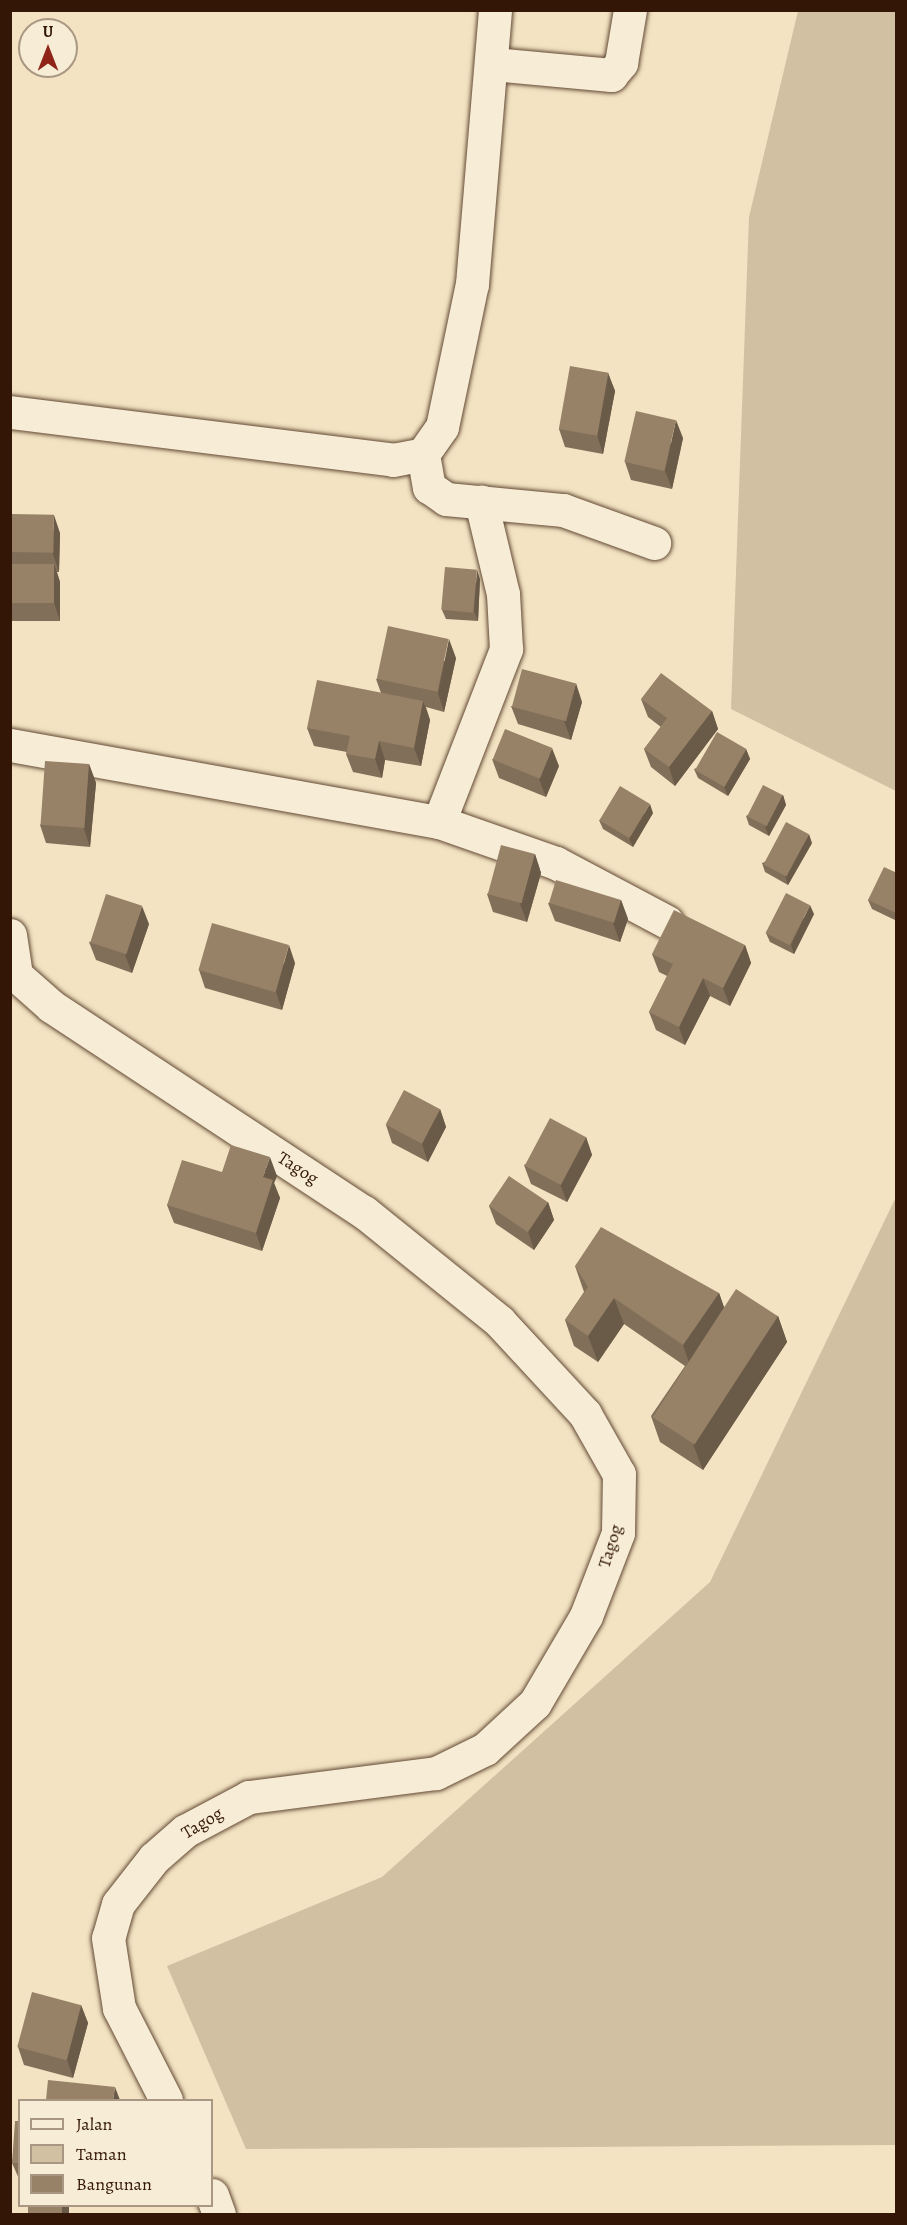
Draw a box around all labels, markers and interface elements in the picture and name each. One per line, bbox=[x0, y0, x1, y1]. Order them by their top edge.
north arrow bbox=[18, 18, 78, 78]
text: U bbox=[43, 21, 53, 43]
street label: Tagog bbox=[274, 1147, 322, 1189]
street label: Tagog bbox=[593, 1522, 627, 1570]
street label: Tagog bbox=[177, 1802, 227, 1844]
legend bbox=[18, 2099, 213, 2207]
text: Jalan bbox=[76, 2112, 112, 2136]
text: Taman bbox=[76, 2142, 127, 2166]
text: Bangunan bbox=[76, 2172, 152, 2196]

